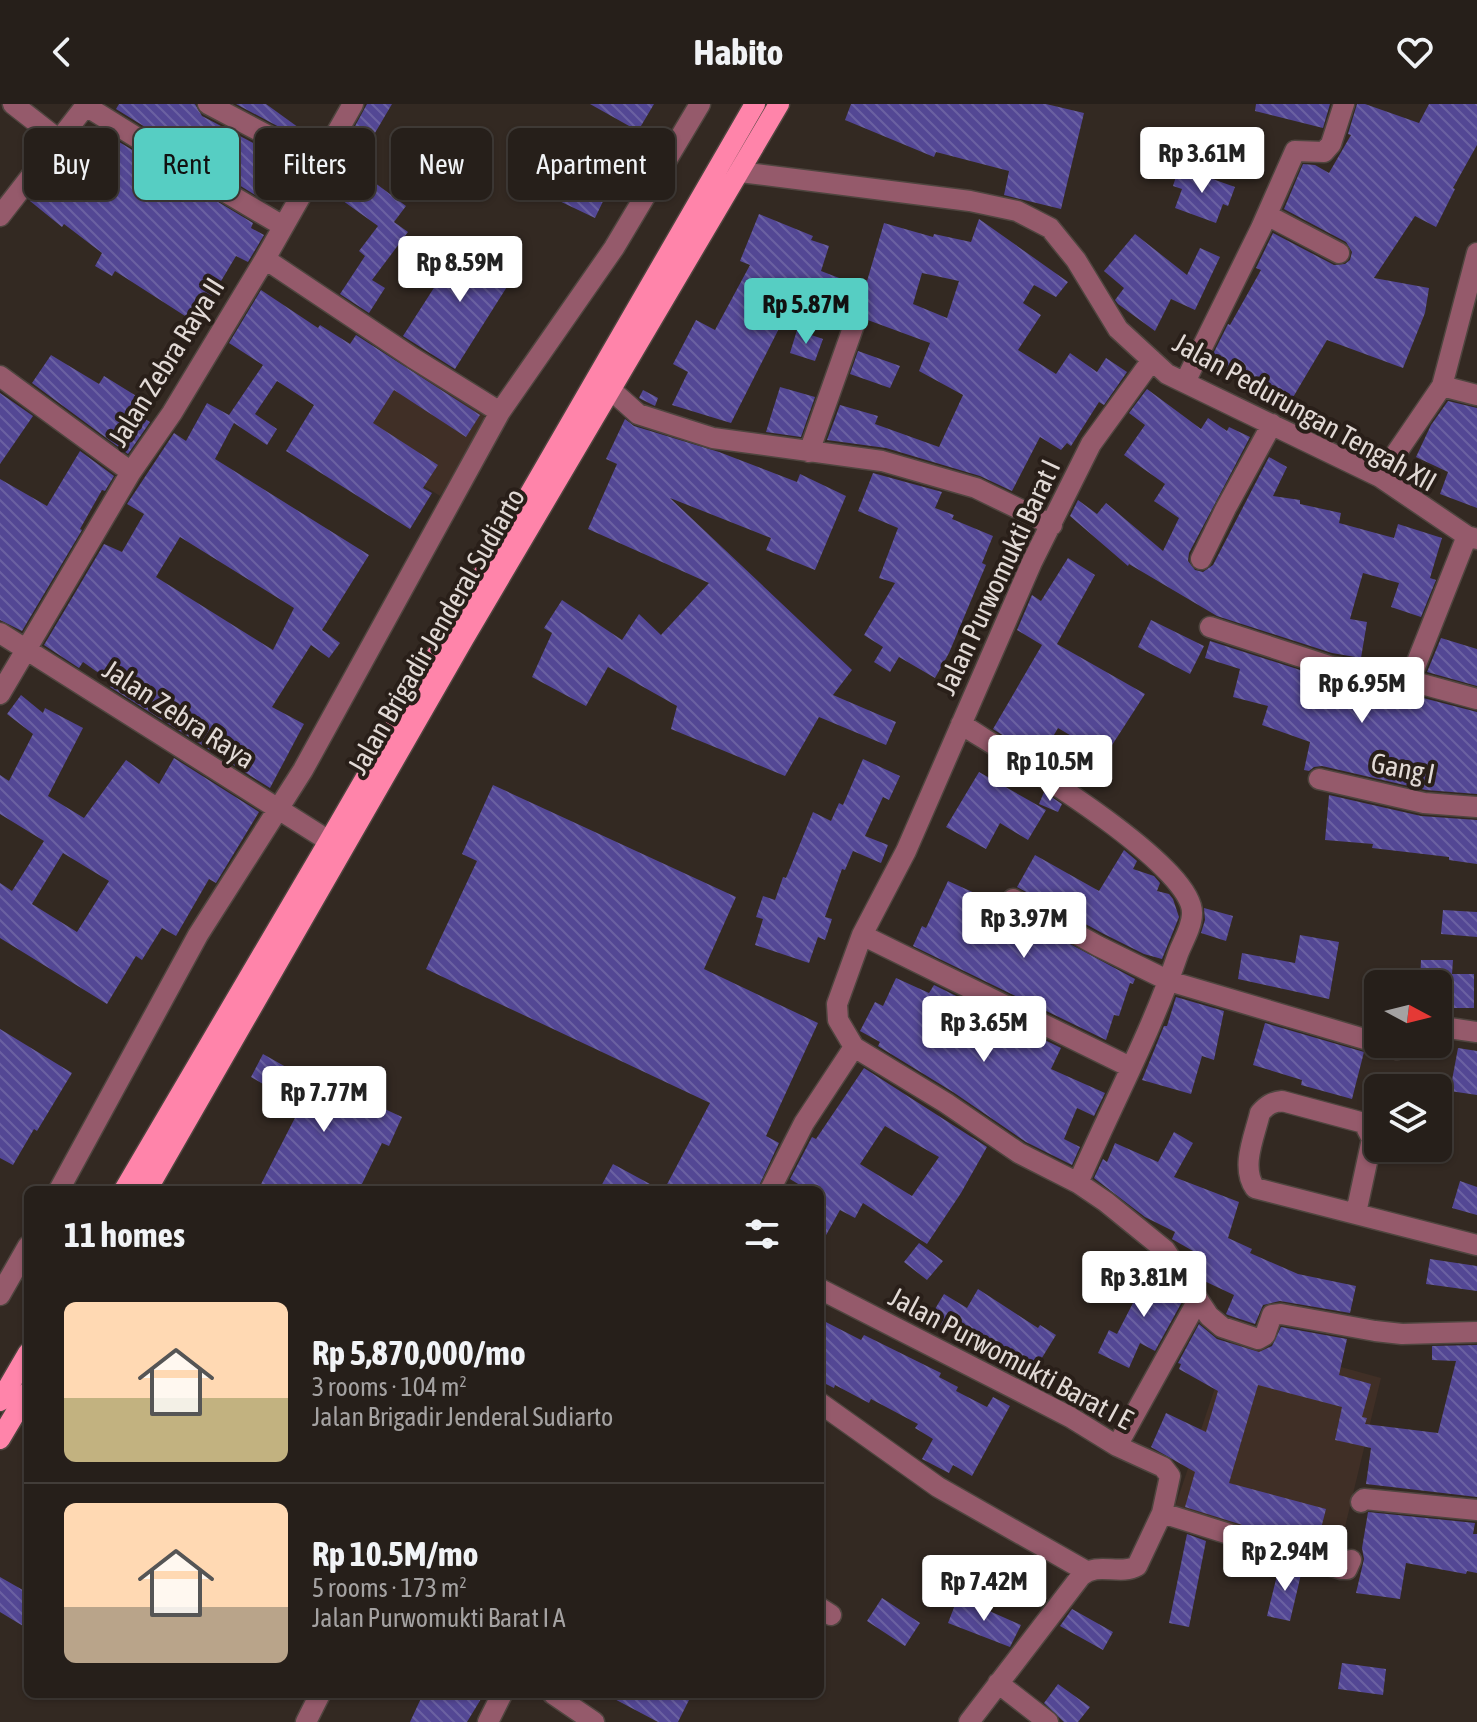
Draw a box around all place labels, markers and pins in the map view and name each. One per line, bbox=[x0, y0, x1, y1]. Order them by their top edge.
pin: Rp 3.61M bbox=[1119, 127, 1285, 195]
pin: Rp 8.59M bbox=[377, 236, 543, 304]
pin: Rp 5.87M bbox=[723, 278, 889, 346]
pin: Rp 6.95M bbox=[1279, 657, 1445, 725]
pin: Rp 10.5M bbox=[967, 735, 1133, 803]
pin: Rp 3.97M bbox=[941, 892, 1107, 960]
pin: Rp 3.65M bbox=[901, 996, 1067, 1064]
pin: Rp 7.77M bbox=[241, 1066, 407, 1134]
pin: Rp 3.81M bbox=[1061, 1251, 1227, 1319]
pin: Rp 2.94M bbox=[1202, 1525, 1368, 1593]
pin: Rp 7.42M bbox=[901, 1555, 1067, 1623]

